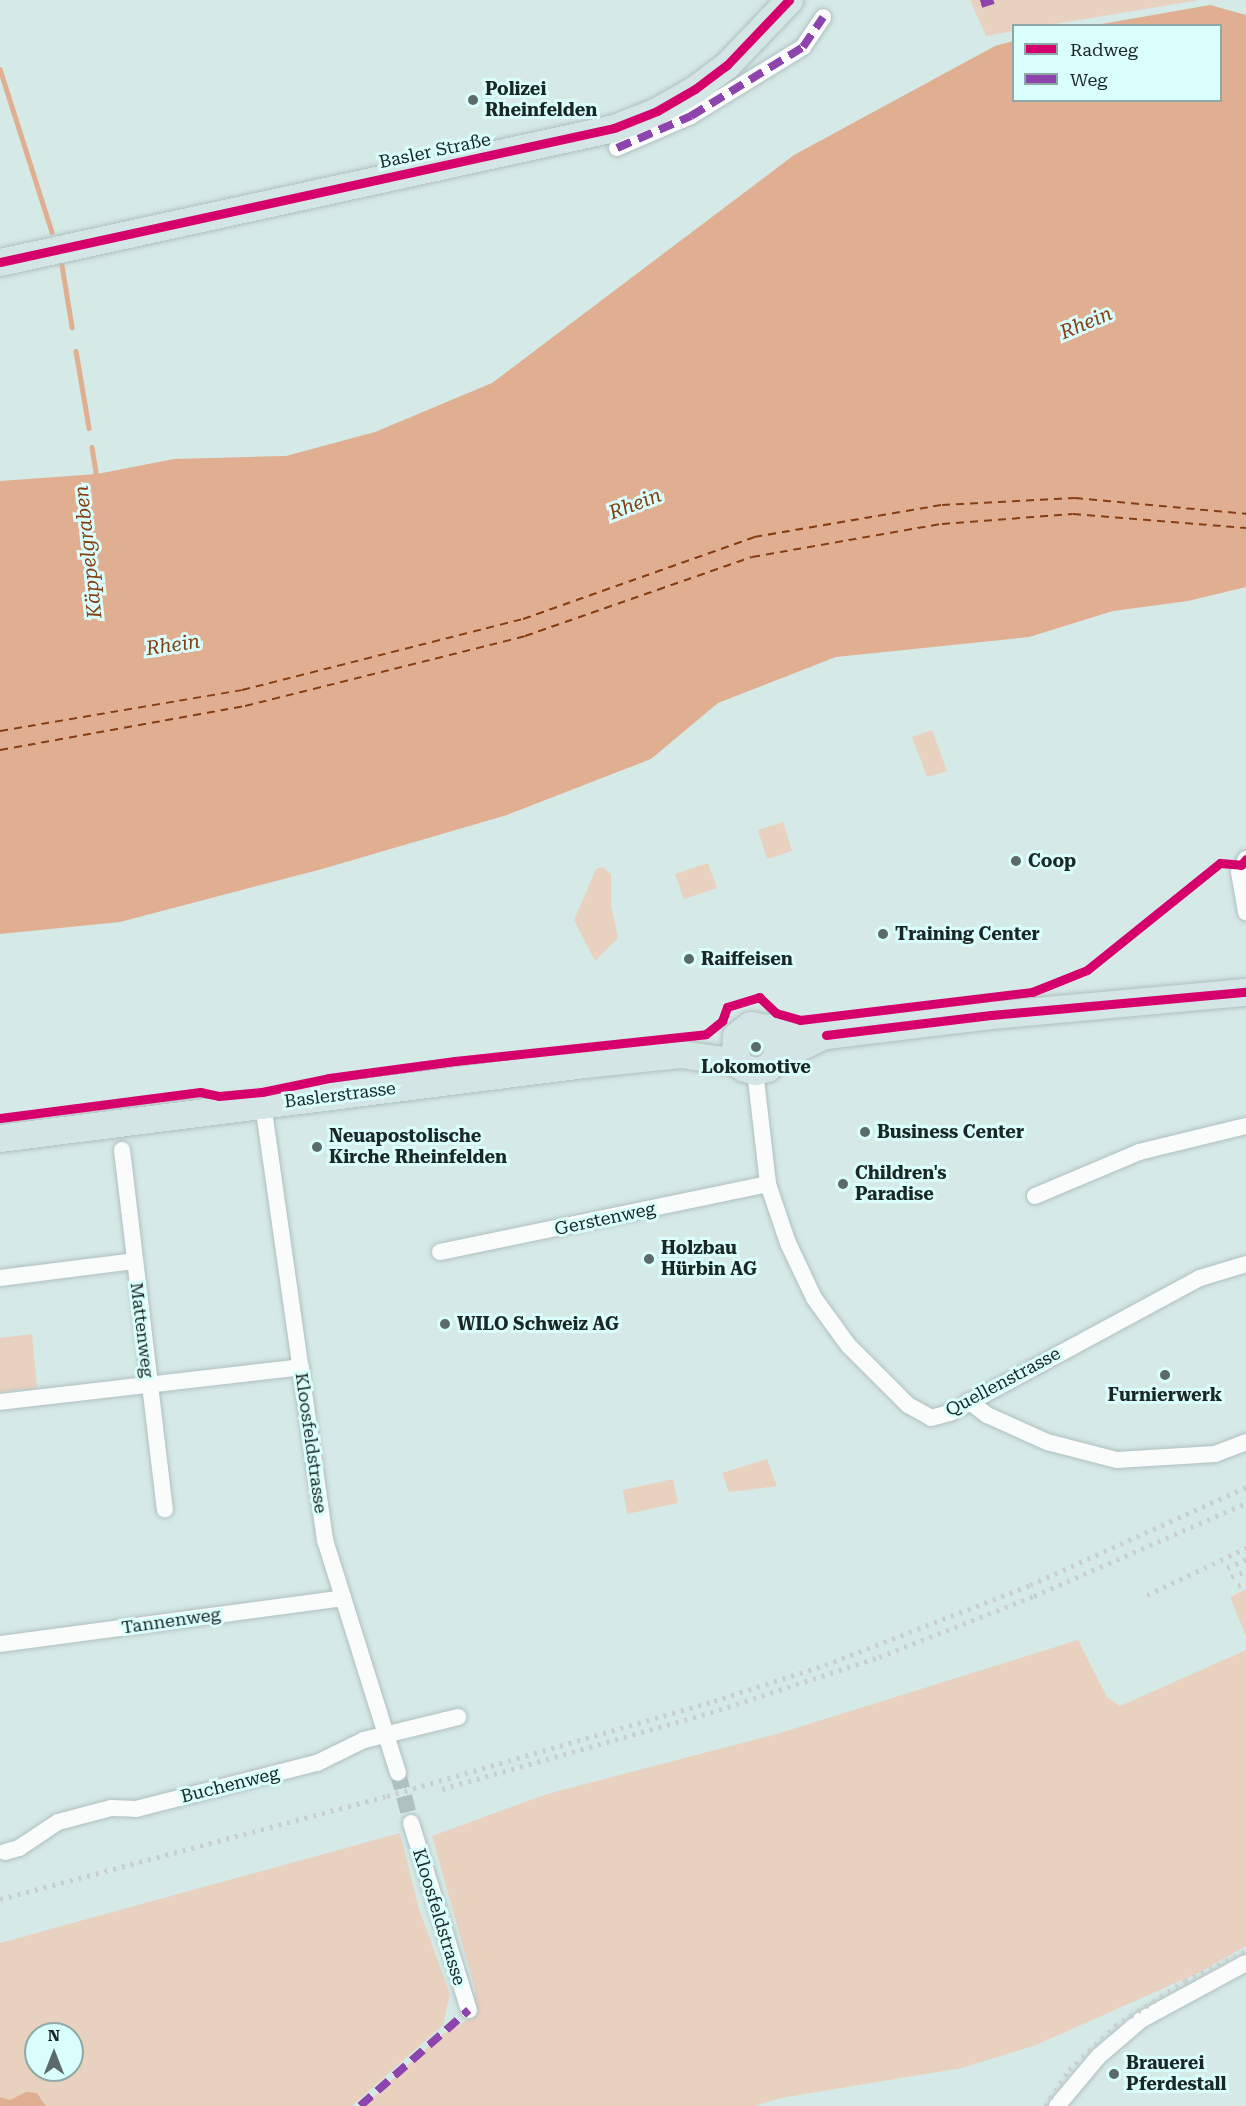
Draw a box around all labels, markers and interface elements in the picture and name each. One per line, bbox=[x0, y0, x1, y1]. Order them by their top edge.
legend bbox=[1012, 24, 1222, 102]
text: Radweg bbox=[1070, 39, 1138, 60]
text: Weg bbox=[1070, 69, 1108, 90]
place label: Polizei Rheinfelden bbox=[485, 79, 597, 122]
marker: Polizei Rheinfelden bbox=[466, 93, 480, 107]
street label: Basler Straße bbox=[377, 129, 493, 173]
water label: Rhein bbox=[1056, 301, 1116, 345]
water label: Rhein bbox=[605, 483, 665, 525]
water label: Käppelgraben bbox=[69, 484, 107, 620]
water label: Rhein bbox=[144, 629, 202, 661]
place label: Coop bbox=[1028, 850, 1076, 872]
marker: Coop bbox=[1009, 854, 1023, 868]
place label: Training Center bbox=[895, 923, 1040, 945]
marker: Training Center bbox=[876, 927, 890, 941]
place label: Raiffeisen bbox=[701, 948, 793, 970]
marker: Raiffeisen bbox=[682, 952, 696, 966]
marker: Lokomotive bbox=[749, 1040, 763, 1054]
place label: Lokomotive bbox=[701, 1056, 811, 1078]
street label: Baslerstrasse bbox=[283, 1077, 397, 1113]
place label: Business Center bbox=[877, 1121, 1024, 1143]
marker: Business Center bbox=[858, 1125, 872, 1139]
place label: Neuapostolische Kirche Rheinfelden bbox=[329, 1126, 507, 1168]
marker: Neuapostolische Kirche Rheinfelden bbox=[310, 1140, 324, 1154]
place label: Children's Paradise bbox=[855, 1163, 947, 1206]
marker: Children's Paradise bbox=[836, 1177, 850, 1191]
street label: Gerstenweg bbox=[553, 1198, 657, 1240]
place label: Holzbau Hürbin AG bbox=[661, 1238, 757, 1280]
marker: Holzbau Hürbin AG bbox=[642, 1252, 656, 1266]
street label: Mattenweg bbox=[125, 1281, 159, 1379]
place label: WILO Schweiz AG bbox=[457, 1313, 619, 1335]
marker: WILO Schweiz AG bbox=[438, 1317, 452, 1331]
street label: Quellenstrasse bbox=[942, 1343, 1064, 1421]
marker: Furnierwerk bbox=[1158, 1368, 1172, 1382]
street label: Kloosfeldstrasse bbox=[290, 1371, 332, 1515]
place label: Furnierwerk bbox=[1108, 1384, 1222, 1406]
street label: Tannenweg bbox=[120, 1603, 222, 1639]
street label: Buchenweg bbox=[179, 1762, 281, 1808]
street label: Kloosfeldstrasse bbox=[408, 1846, 470, 1988]
north arrow bbox=[24, 2022, 84, 2082]
text: N bbox=[48, 2026, 60, 2045]
place label: Brauerei Pferdestall bbox=[1126, 2053, 1226, 2096]
marker: Brauerei Pferdestall bbox=[1107, 2067, 1121, 2081]

